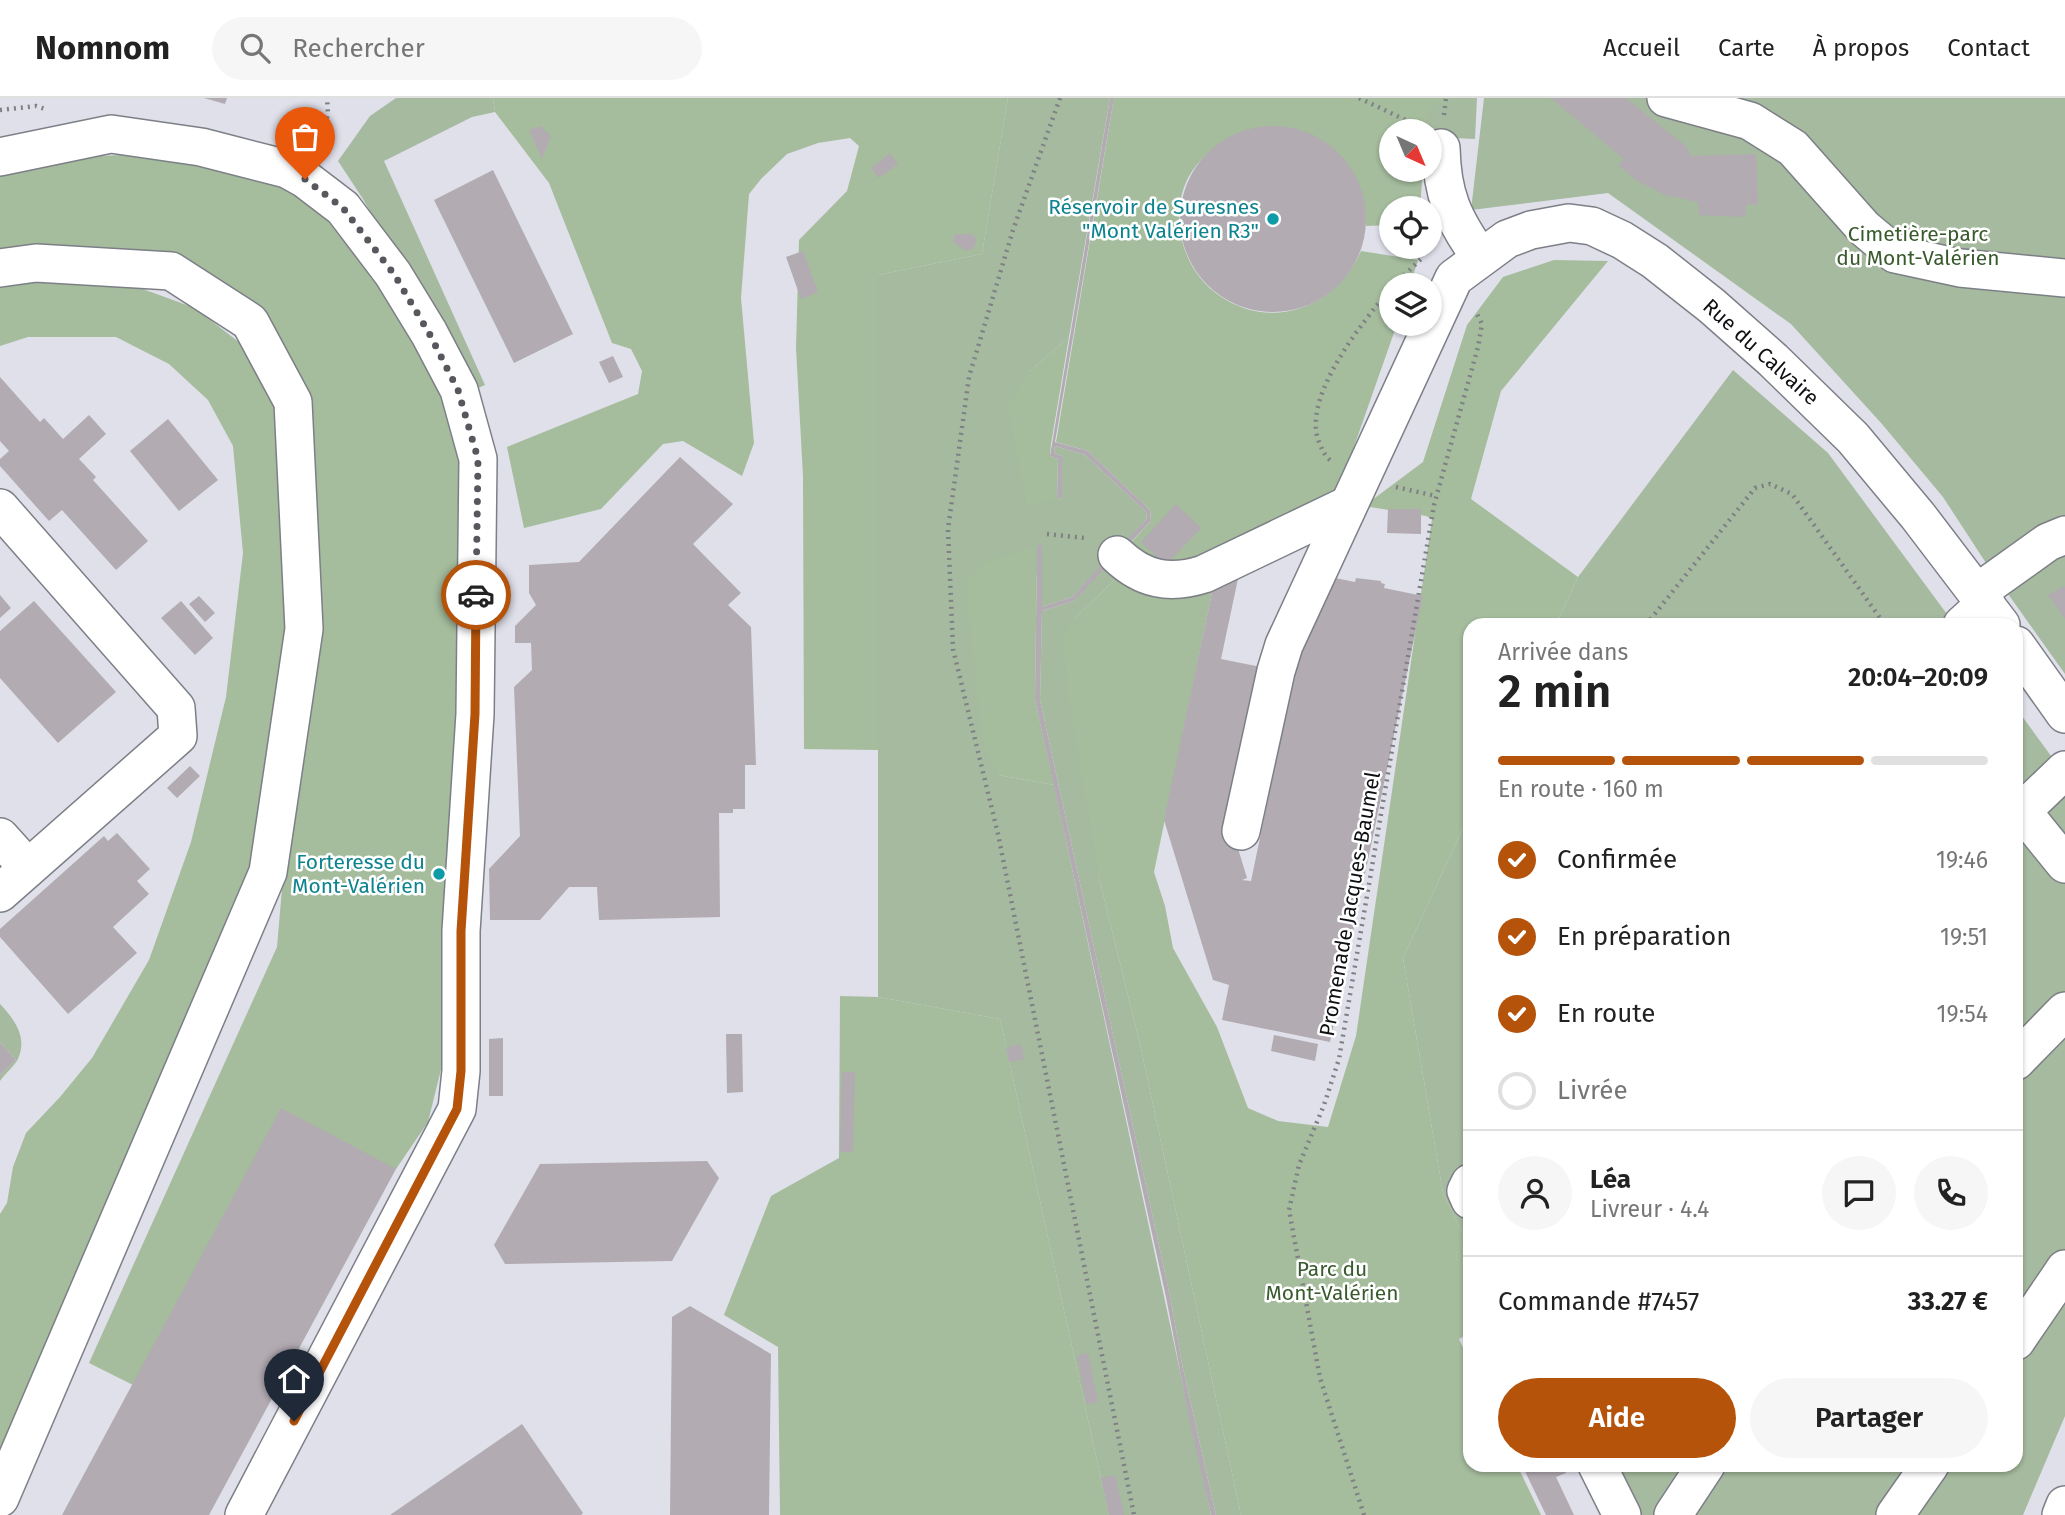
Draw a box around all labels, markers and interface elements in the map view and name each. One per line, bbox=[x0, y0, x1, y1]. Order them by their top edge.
search box bbox=[212, 17, 702, 80]
text: Nomnom bbox=[35, 28, 170, 68]
icon: search bbox=[236, 29, 274, 67]
text: Rechercher bbox=[292, 33, 425, 64]
text: Accueil bbox=[1603, 34, 1680, 62]
text: Carte bbox=[1718, 34, 1775, 62]
text: À propos bbox=[1813, 34, 1909, 62]
text: Contact bbox=[1947, 34, 2030, 62]
pin bbox=[275, 107, 335, 179]
icon: bag bbox=[286, 118, 324, 156]
north arrow bbox=[1379, 119, 1442, 182]
map controls bbox=[1379, 119, 1442, 336]
place label: Réservoir de Suresnes "Mont Valérien R3" bbox=[1048, 194, 1259, 244]
button: locate bbox=[1379, 196, 1442, 259]
marker: Réservoir de Suresnes "Mont Valérien R3" bbox=[1265, 211, 1281, 227]
park label: Cimetière-parc du Mont-Valérien bbox=[1836, 221, 2000, 271]
button: layers bbox=[1379, 273, 1442, 336]
street label: Rue du Calvaire bbox=[1698, 293, 1824, 411]
courier bbox=[441, 560, 511, 630]
icon: car bbox=[457, 576, 495, 614]
text: Arrivée dans bbox=[1498, 638, 1628, 666]
text: 20:04–20:09 bbox=[1848, 662, 1988, 693]
text: 2 min bbox=[1498, 664, 1611, 719]
street label: Promenade Jacques-Baumel bbox=[1314, 770, 1386, 1038]
text: En route · 160 m bbox=[1498, 775, 1664, 803]
icon: check bbox=[1498, 841, 1536, 879]
text: Confirmée bbox=[1557, 844, 1677, 875]
text: 19:46 bbox=[1936, 846, 1988, 874]
place label: Forteresse du Mont-Valérien bbox=[292, 849, 425, 899]
marker: Forteresse du Mont-Valérien bbox=[431, 866, 447, 882]
icon: check bbox=[1498, 918, 1536, 956]
text: En préparation bbox=[1557, 921, 1731, 952]
text: 19:51 bbox=[1940, 923, 1988, 951]
icon: check bbox=[1498, 995, 1536, 1033]
text: En route bbox=[1557, 998, 1656, 1029]
text: 19:54 bbox=[1937, 1000, 1988, 1028]
text: Livrée bbox=[1557, 1075, 1628, 1106]
button: person bbox=[1498, 1156, 1572, 1230]
button: chat bbox=[1822, 1156, 1896, 1230]
button: phone bbox=[1914, 1156, 1988, 1230]
text: Léa bbox=[1590, 1164, 1631, 1195]
text: Livreur · 4.4 bbox=[1590, 1195, 1709, 1223]
park label: Parc du Mont-Valérien bbox=[1266, 1256, 1398, 1306]
text: Commande #7457 bbox=[1498, 1286, 1699, 1317]
text: 33.27 € bbox=[1908, 1286, 1988, 1317]
pin bbox=[264, 1349, 324, 1421]
icon: home bbox=[275, 1360, 313, 1398]
button: Aide bbox=[1498, 1378, 1736, 1458]
button: Partager bbox=[1750, 1378, 1988, 1458]

